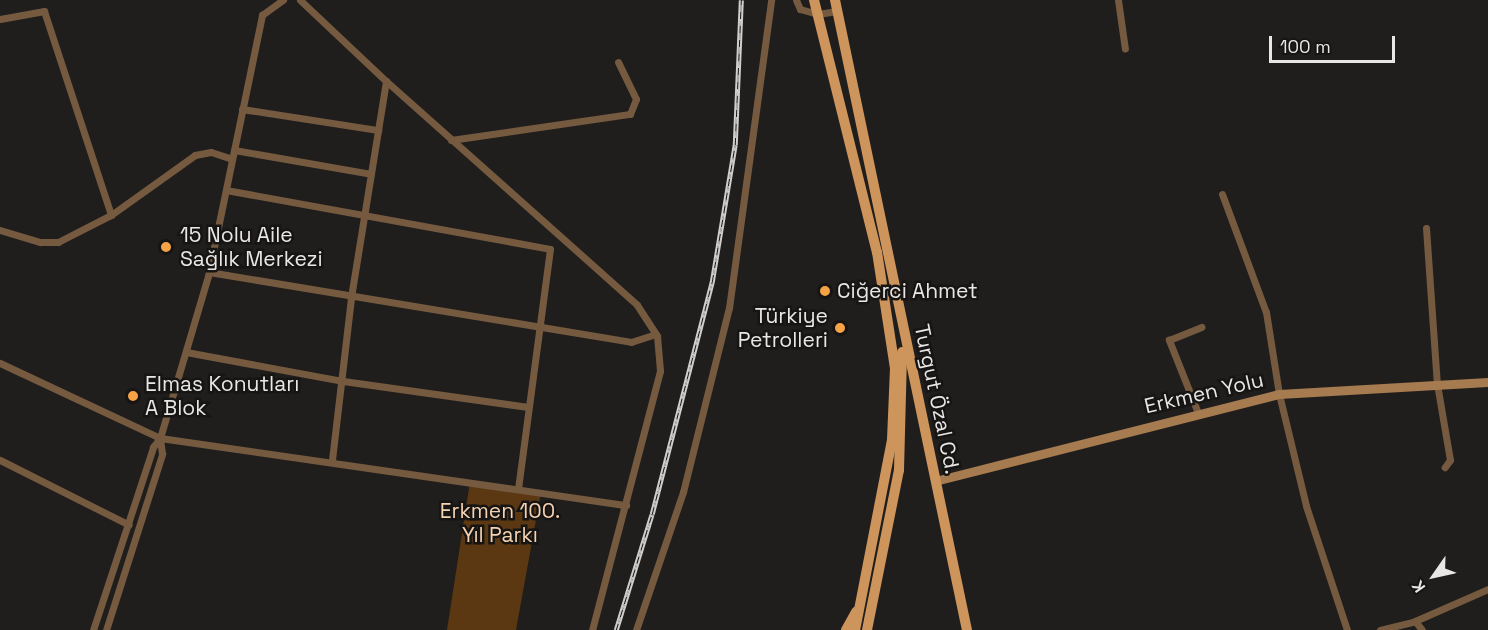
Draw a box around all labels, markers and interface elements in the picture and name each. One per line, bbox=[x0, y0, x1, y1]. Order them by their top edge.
scale bar bbox=[1272, 24, 1398, 62]
text: 100 m bbox=[1280, 35, 1331, 58]
place label: 15 Nolu Aile Sağlık Merkezi bbox=[180, 222, 323, 272]
marker: 15 Nolu Aile Sağlık Merkezi bbox=[157, 238, 175, 256]
place label: Ciğerci Ahmet bbox=[837, 278, 978, 304]
marker: Ciğerci Ahmet bbox=[818, 284, 832, 298]
place label: Türkiye Petrolleri bbox=[738, 303, 828, 353]
marker: Türkiye Petrolleri bbox=[833, 321, 847, 335]
street label: Turgut Özal Cd. bbox=[909, 322, 965, 476]
street label: Erkmen Yolu bbox=[1142, 367, 1266, 419]
place label: Elmas Konutları A Blok bbox=[145, 371, 299, 421]
marker: Elmas Konutları A Blok bbox=[126, 389, 140, 403]
park label: Erkmen 100. Yıl Parkı bbox=[440, 498, 560, 548]
north arrow bbox=[1404, 546, 1464, 606]
text: K bbox=[1407, 576, 1430, 596]

